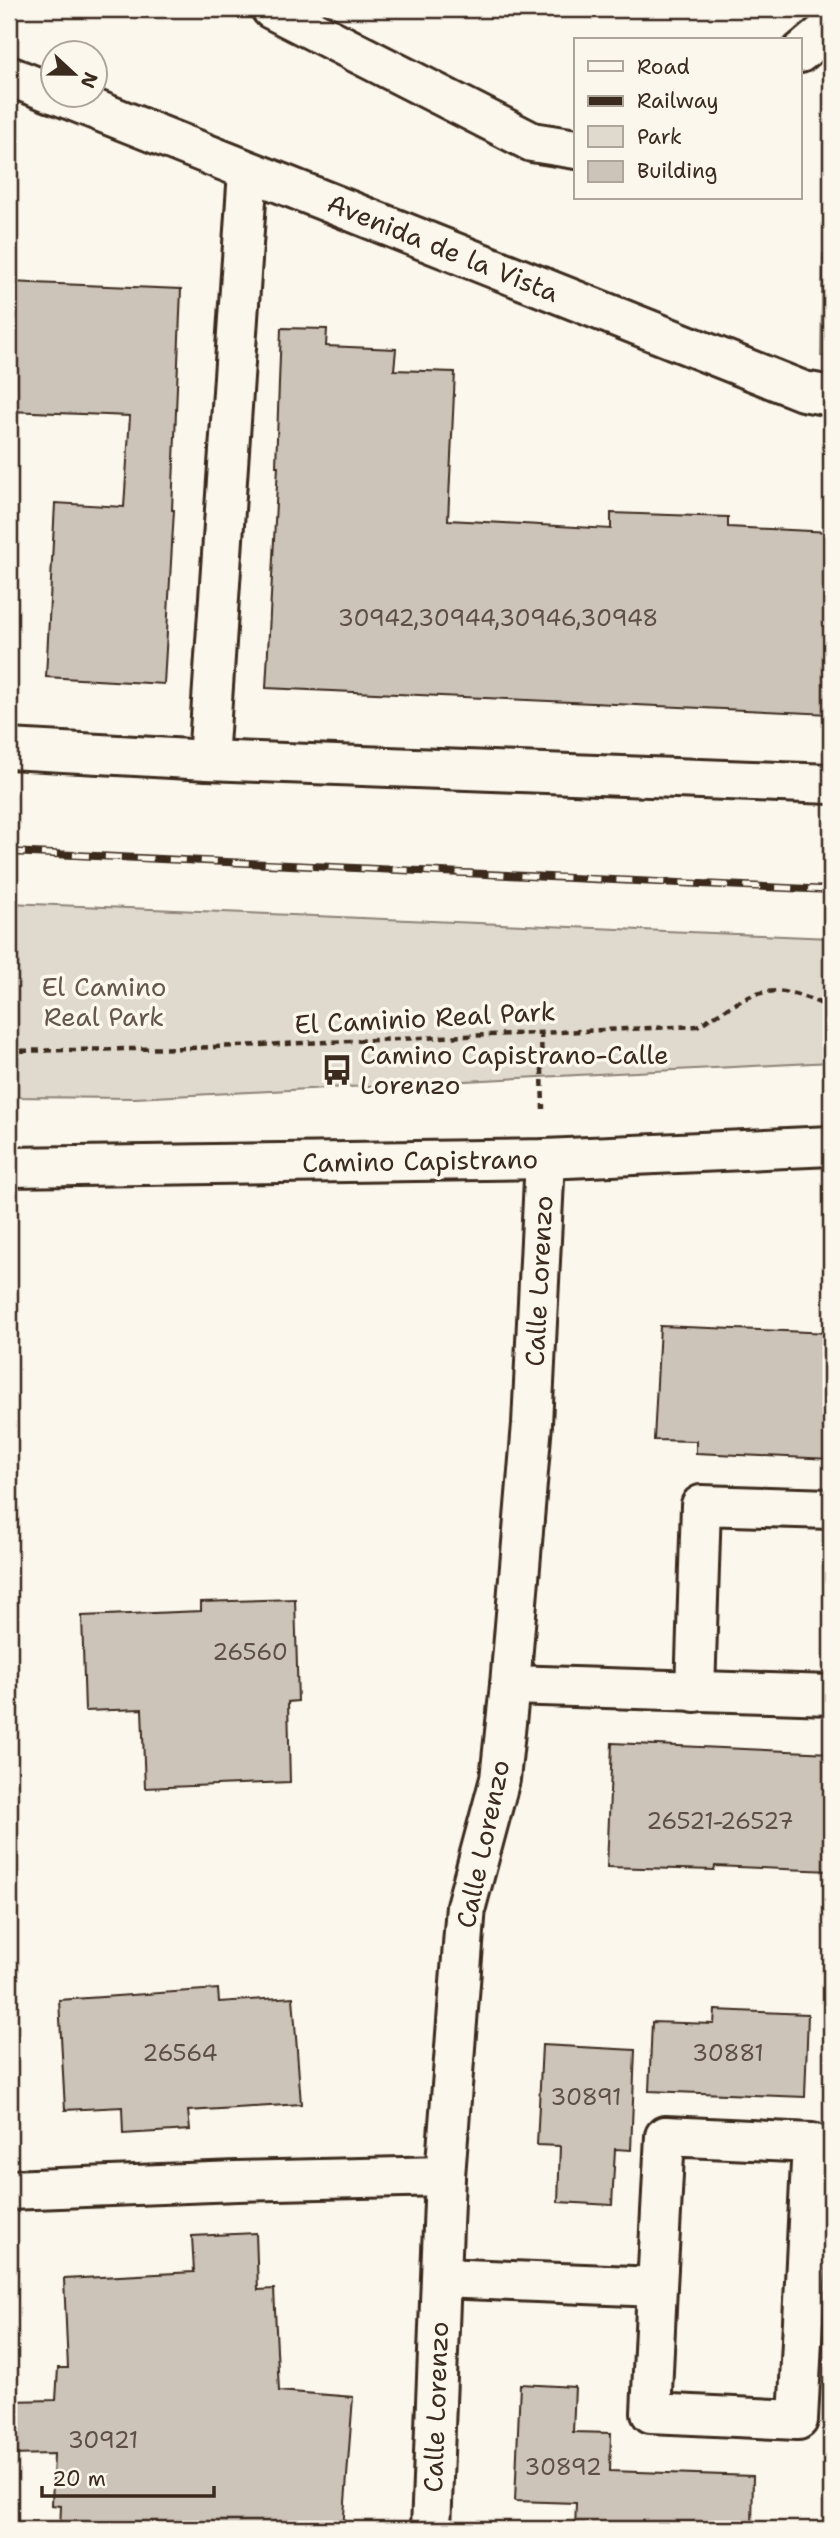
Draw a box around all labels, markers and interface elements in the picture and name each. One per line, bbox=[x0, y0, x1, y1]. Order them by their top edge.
north arrow bbox=[38, 38, 108, 108]
legend bbox=[574, 38, 802, 200]
text: Road bbox=[637, 53, 690, 81]
text: N bbox=[75, 69, 104, 92]
text: Railway bbox=[637, 87, 719, 115]
text: Park bbox=[637, 123, 682, 151]
text: Building bbox=[637, 157, 717, 185]
street label: Avenida de la Vista bbox=[322, 185, 564, 310]
house number: 30942,30944,30946,30948 bbox=[338, 603, 658, 633]
park label: El Camino Real Park bbox=[41, 969, 167, 1034]
street label: El Caminio Real Park bbox=[294, 993, 556, 1042]
place label: Camino Capistrano-Calle Lorenzo bbox=[360, 1037, 669, 1102]
bus stop icon: Camino Capistrano-Calle Lorenzo bbox=[320, 1053, 354, 1087]
street label: Camino Capistrano bbox=[302, 1141, 538, 1180]
street label: Calle Lorenzo bbox=[517, 1195, 560, 1367]
house number: 26560 bbox=[212, 1637, 288, 1667]
street label: Calle Lorenzo bbox=[448, 1757, 517, 1931]
house number: 26521-26527 bbox=[646, 1806, 794, 1836]
house number: 26564 bbox=[142, 2038, 218, 2068]
house number: 30881 bbox=[692, 2038, 764, 2068]
house number: 30891 bbox=[550, 2082, 622, 2112]
street label: Calle Lorenzo bbox=[415, 2321, 456, 2493]
house number: 30921 bbox=[68, 2425, 138, 2455]
house number: 30892 bbox=[524, 2452, 602, 2482]
scale bar bbox=[42, 2454, 214, 2498]
text: 20 m bbox=[52, 2465, 106, 2493]

